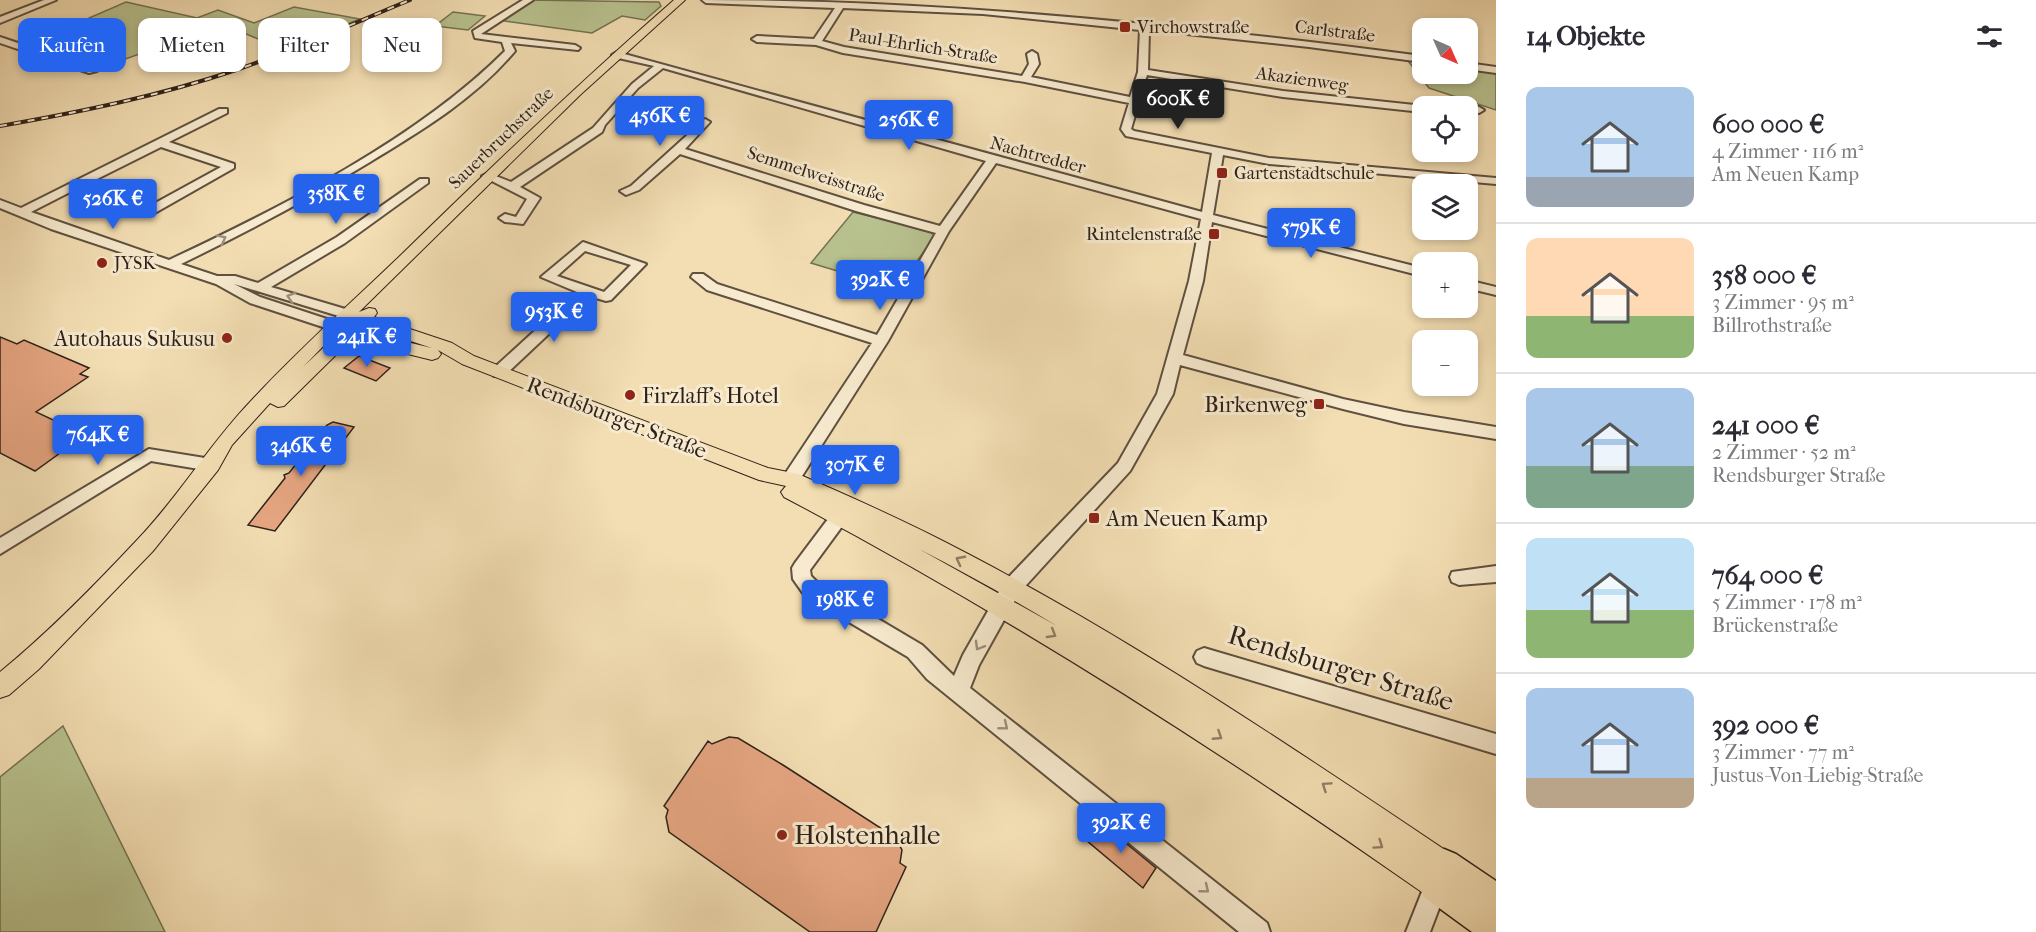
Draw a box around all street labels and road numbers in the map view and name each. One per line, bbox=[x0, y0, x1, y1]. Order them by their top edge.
street label: Carlstraße bbox=[1294, 16, 1376, 47]
street label: Paul-Ehrlich-Straße bbox=[847, 24, 999, 69]
street label: Akazienweg bbox=[1253, 62, 1350, 96]
street label: Sauerbruchstraße bbox=[445, 83, 558, 194]
street label: Nachtredder bbox=[988, 133, 1088, 178]
street label: Semmelweisstraße bbox=[744, 142, 887, 207]
street label: Rendsburger Straße bbox=[523, 372, 710, 464]
street label: Rendsburger Straße bbox=[1224, 618, 1458, 718]

